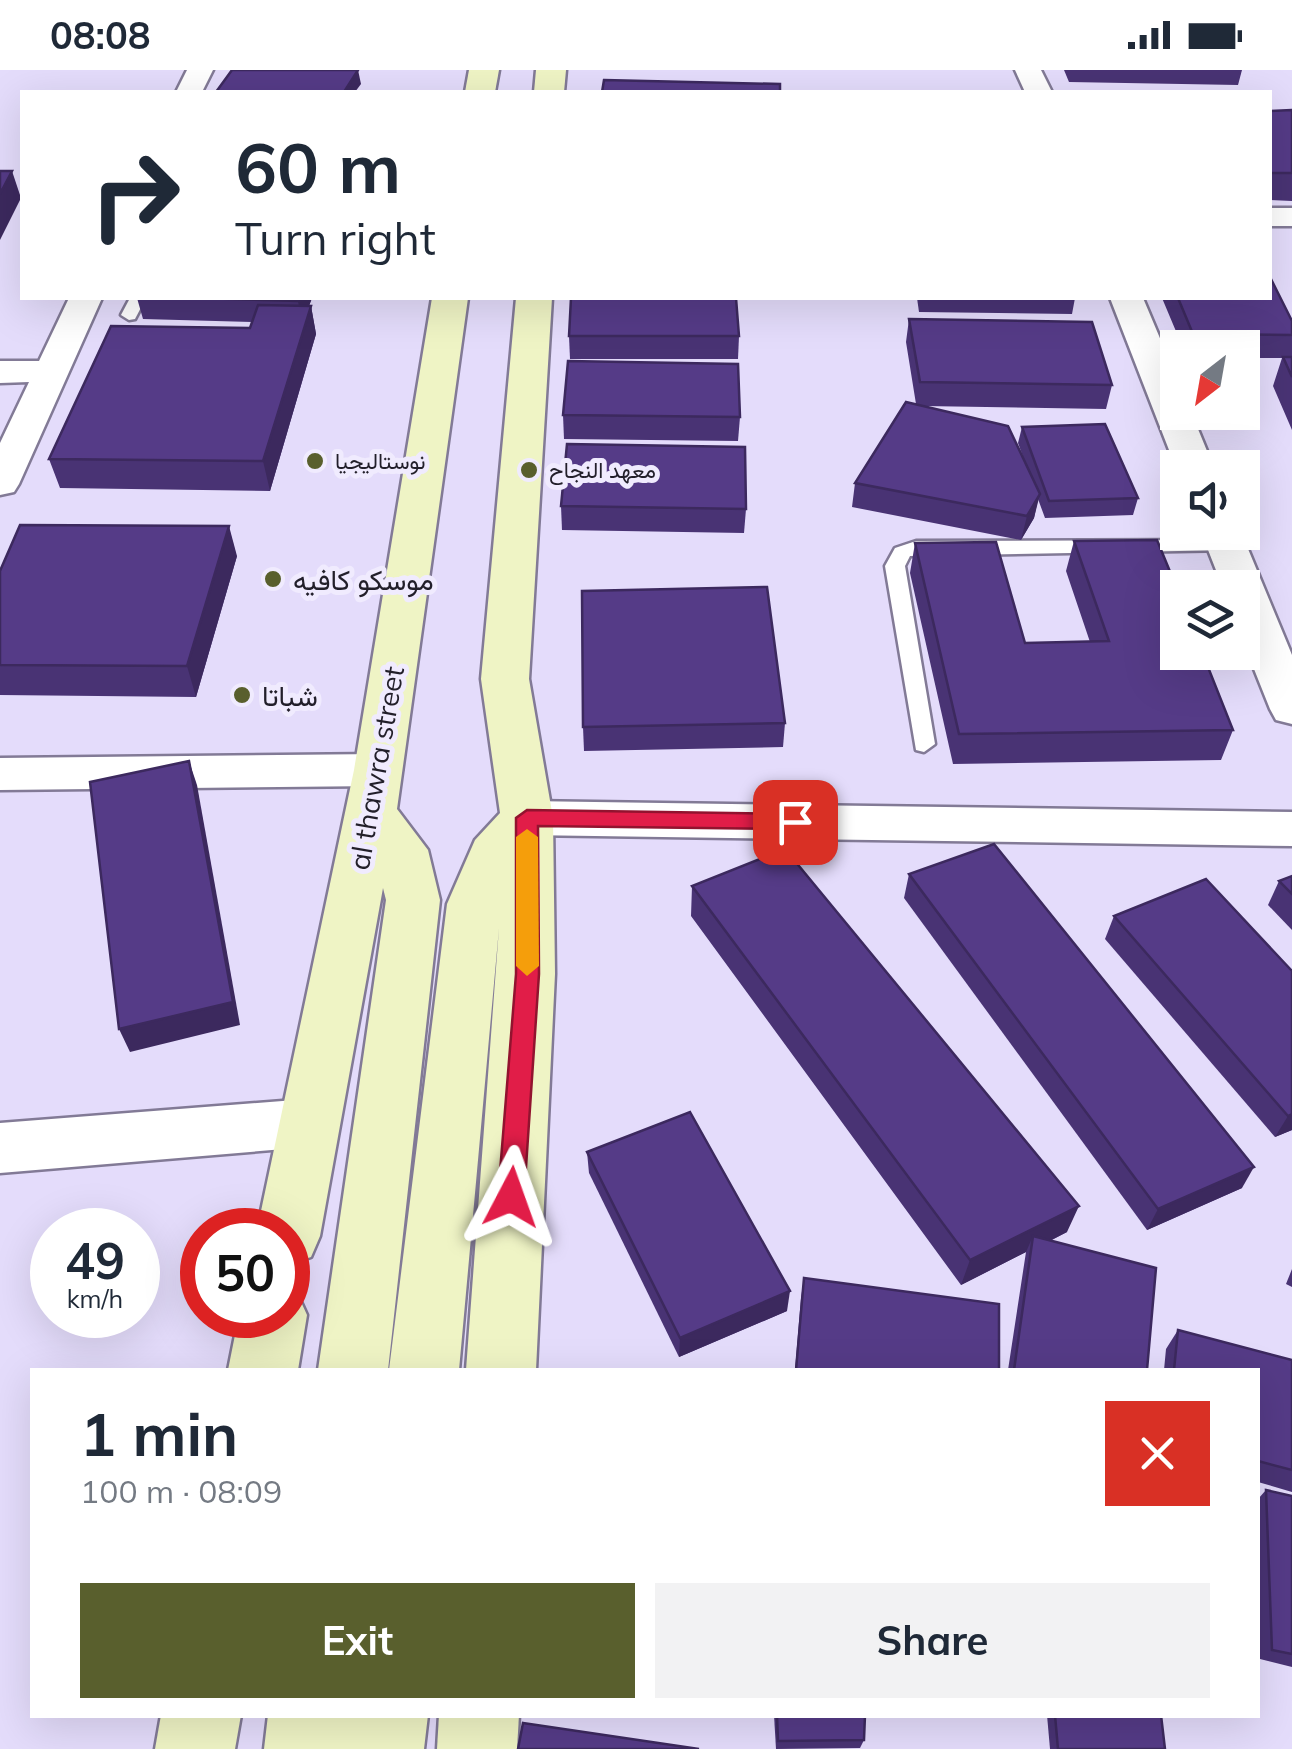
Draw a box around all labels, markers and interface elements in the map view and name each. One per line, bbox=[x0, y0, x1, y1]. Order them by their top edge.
text: 08:08 bbox=[50, 11, 151, 59]
text: 60 m bbox=[235, 123, 401, 211]
icon: right bbox=[70, 130, 200, 260]
text: Turn right bbox=[235, 210, 436, 266]
north arrow bbox=[1160, 330, 1260, 430]
map controls bbox=[1160, 330, 1260, 670]
place label: نوستاليجيا bbox=[335, 447, 426, 475]
marker: نوستاليجيا bbox=[304, 450, 326, 472]
button: sound bbox=[1160, 450, 1260, 550]
place label: معهد النجاح bbox=[549, 456, 656, 485]
marker: معهد النجاح bbox=[518, 459, 540, 481]
place label: موسكو كافيه bbox=[293, 562, 434, 598]
marker: موسكو كافيه bbox=[262, 568, 284, 590]
button: layers bbox=[1160, 570, 1260, 670]
street label: al thawra street bbox=[341, 663, 411, 872]
place label: شباتا bbox=[262, 678, 318, 713]
marker: شباتا bbox=[231, 684, 253, 706]
pin bbox=[753, 780, 838, 865]
icon: arrive bbox=[768, 795, 823, 850]
position arrow bbox=[459, 1145, 563, 1249]
speed limit sign: 50 bbox=[180, 1208, 310, 1338]
text: 49 bbox=[65, 1229, 125, 1292]
text: km/h bbox=[67, 1283, 123, 1314]
text: 1 min bbox=[80, 1396, 238, 1471]
button: close bbox=[1105, 1401, 1210, 1506]
text: 100 m · 08:09 bbox=[80, 1471, 282, 1511]
button: Exit bbox=[80, 1583, 635, 1698]
button: Share bbox=[655, 1583, 1210, 1698]

